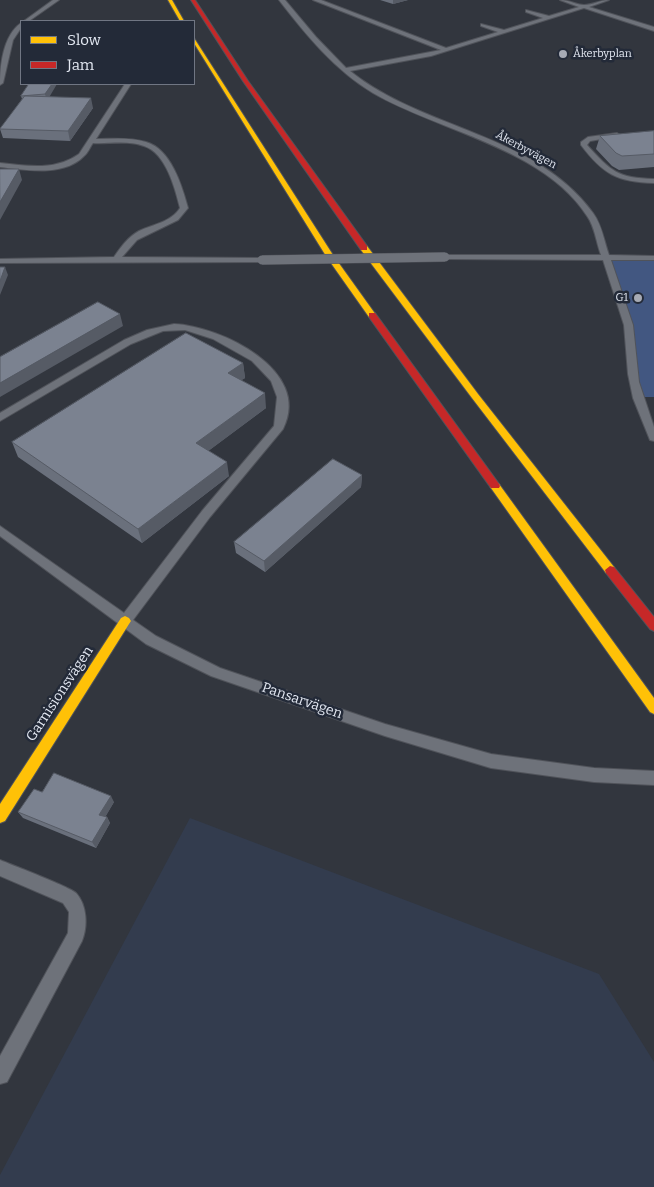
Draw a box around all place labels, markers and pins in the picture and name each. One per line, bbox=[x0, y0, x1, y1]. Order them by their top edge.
place label: Åkerbyplan bbox=[573, 47, 632, 61]
marker: Åkerbyplan bbox=[557, 48, 569, 60]
place label: G1 bbox=[615, 291, 628, 305]
marker: G1 bbox=[632, 292, 644, 304]

